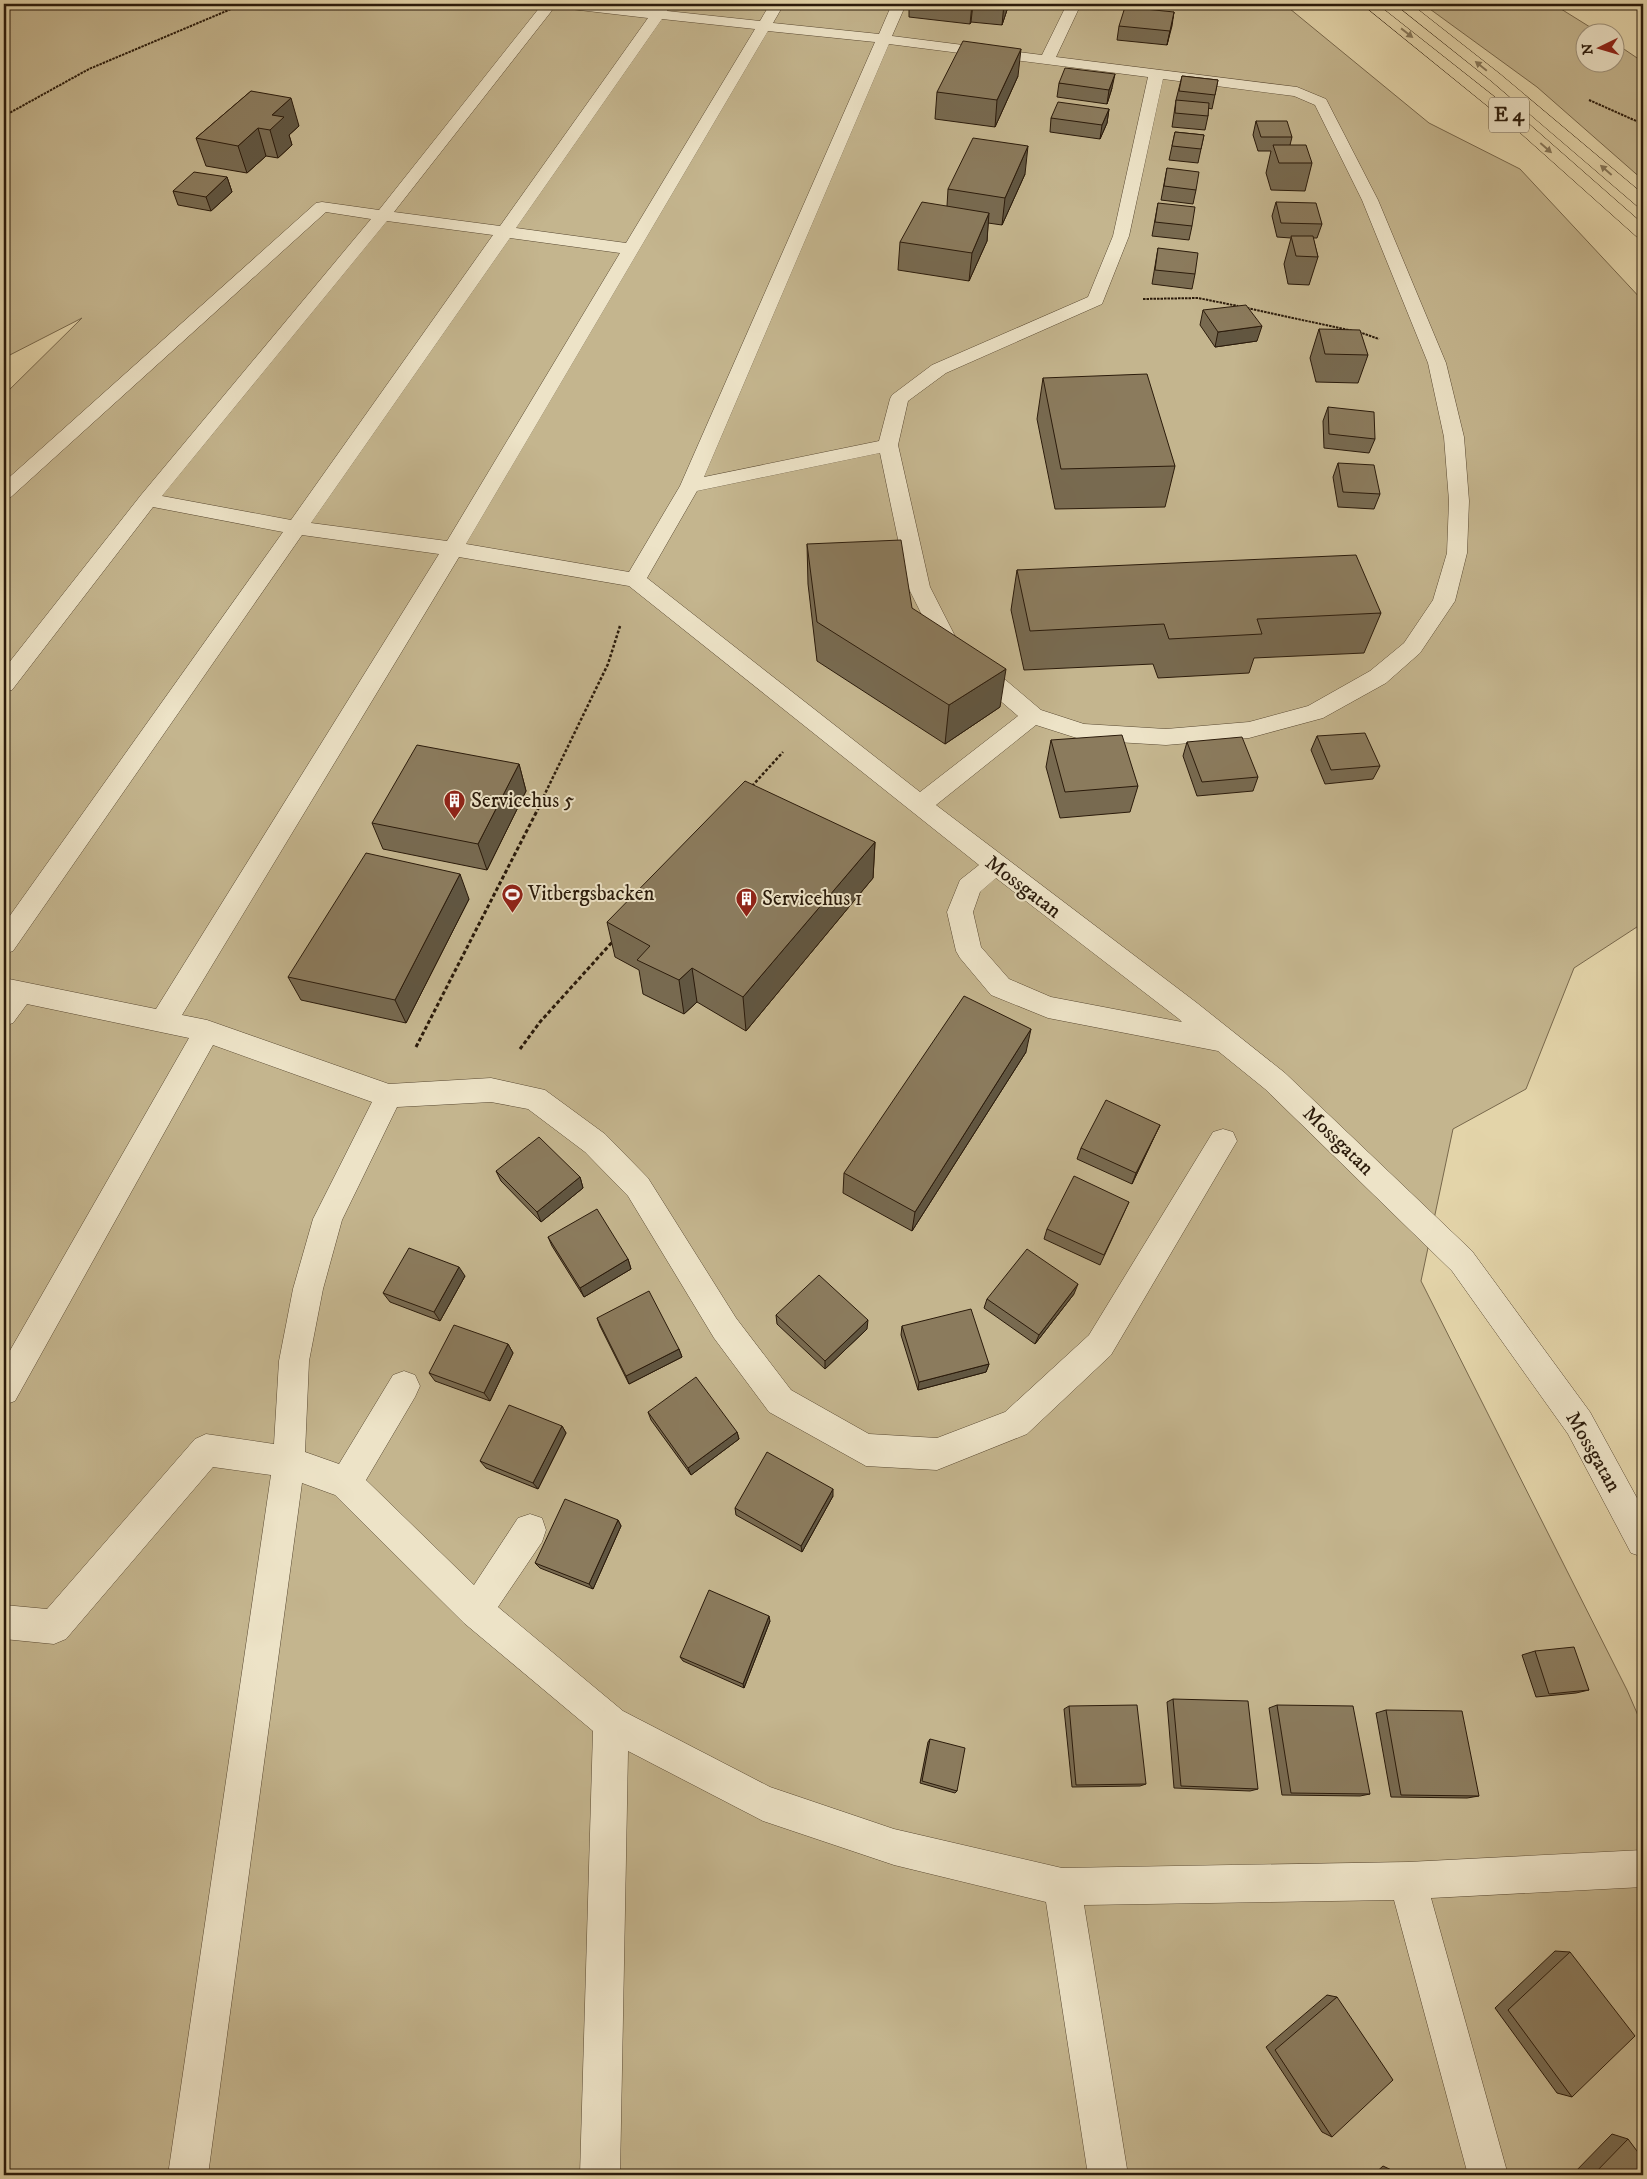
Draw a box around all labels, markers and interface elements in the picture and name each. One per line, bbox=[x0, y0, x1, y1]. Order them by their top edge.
north arrow bbox=[1574, 22, 1624, 72]
one-way arrow bbox=[1400, 28, 1413, 39]
text: N bbox=[1579, 42, 1598, 56]
one-way arrow bbox=[1475, 61, 1488, 72]
road number: E 4 bbox=[1489, 98, 1529, 132]
one-way arrow bbox=[1540, 142, 1553, 153]
one-way arrow bbox=[1600, 164, 1613, 175]
place label: Servicehus 5 bbox=[471, 788, 574, 814]
building icon: Servicehus 5 bbox=[443, 789, 467, 820]
street label: Mossgatan bbox=[980, 850, 1066, 924]
place label: Vitbergsbacken bbox=[527, 881, 654, 907]
sports icon: Vitbergsbacken bbox=[500, 882, 524, 913]
place label: Servicehus 1 bbox=[762, 886, 862, 912]
building icon: Servicehus 1 bbox=[734, 887, 758, 918]
street label: Mossgatan bbox=[1297, 1101, 1379, 1181]
street label: Mossgatan bbox=[1560, 1407, 1626, 1497]

